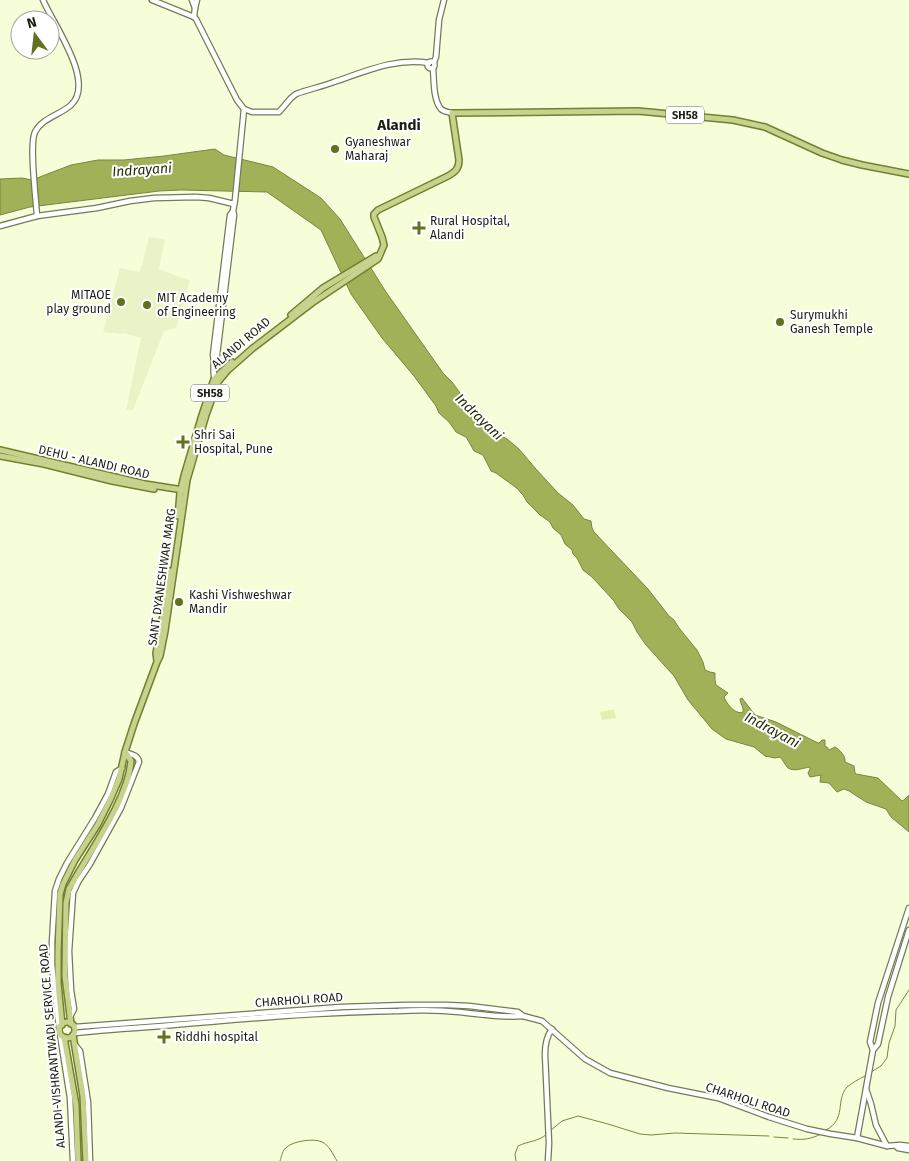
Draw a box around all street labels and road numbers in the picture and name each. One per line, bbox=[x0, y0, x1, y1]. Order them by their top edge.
road number: SH58 bbox=[666, 106, 704, 124]
street label: ALANDI ROAD bbox=[209, 314, 273, 372]
road number: SH58 bbox=[191, 384, 229, 402]
street label: DEHU - ALANDI ROAD bbox=[37, 442, 151, 482]
street label: SANT DYANESHWAR MARG bbox=[145, 507, 179, 647]
street label: ALANDI-VISHRANTWADI SERVICE ROAD bbox=[36, 943, 68, 1149]
street label: CHARHOLI ROAD bbox=[255, 990, 344, 1010]
street label: CHARHOLI ROAD bbox=[704, 1080, 792, 1120]

